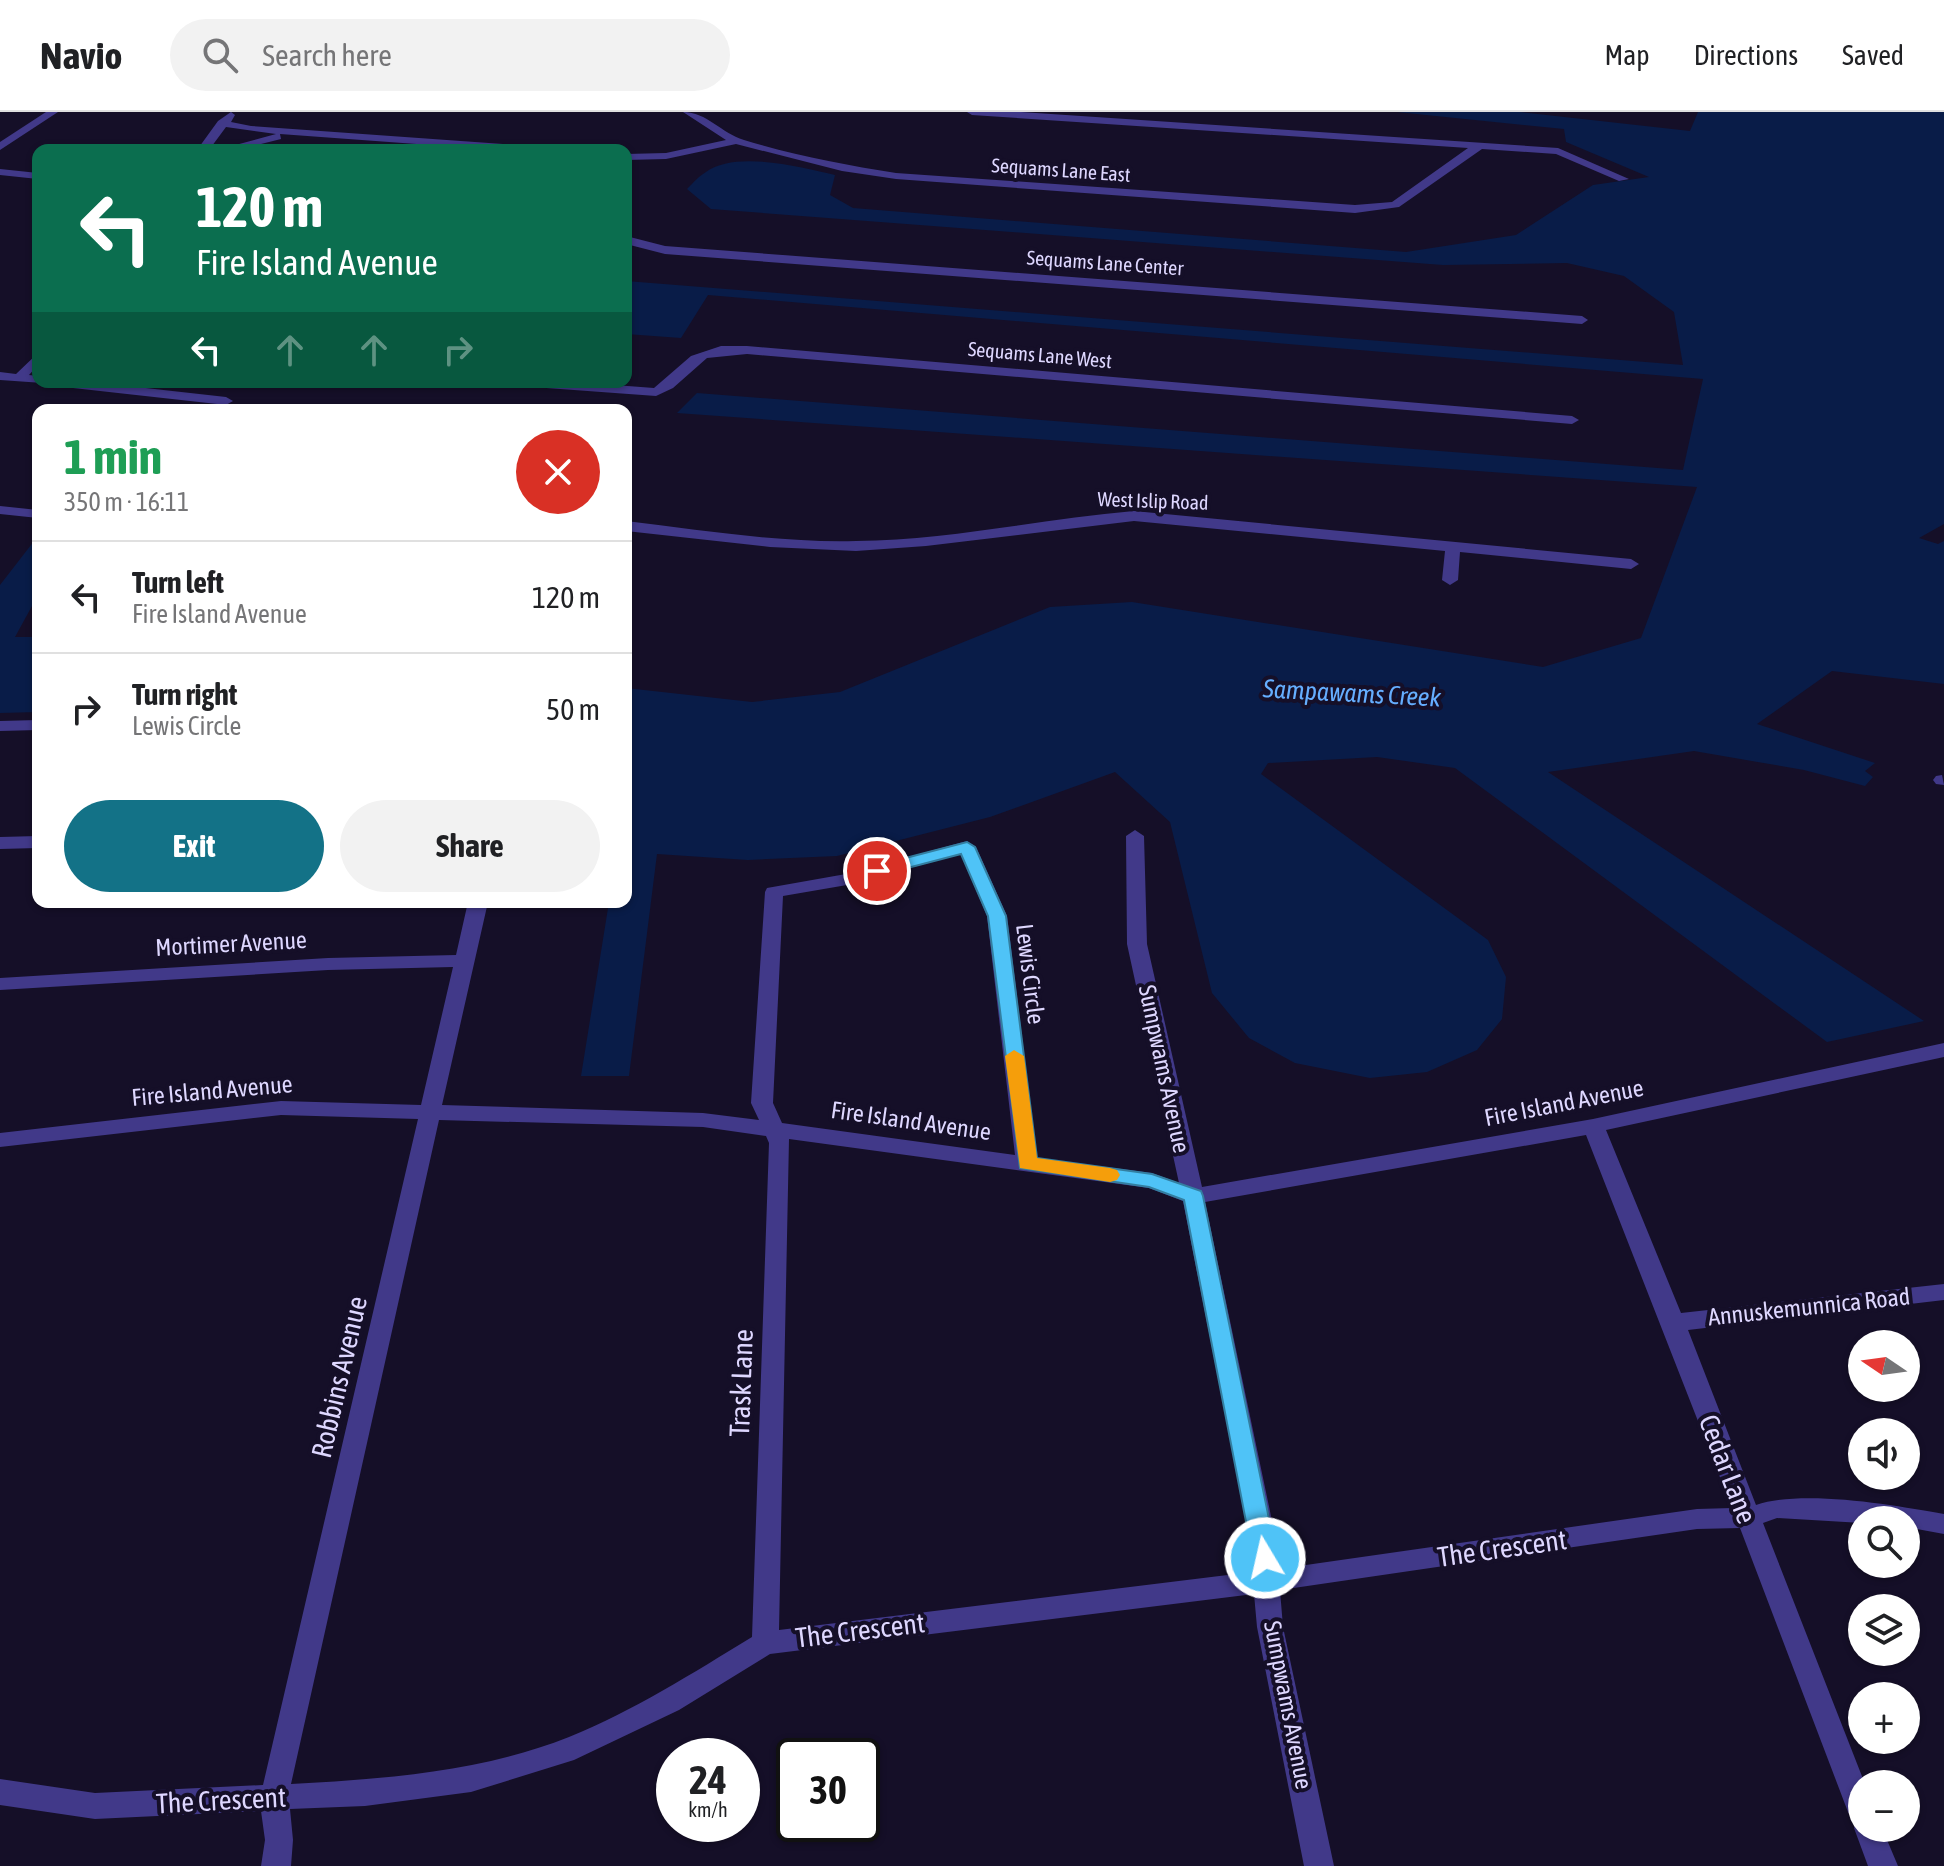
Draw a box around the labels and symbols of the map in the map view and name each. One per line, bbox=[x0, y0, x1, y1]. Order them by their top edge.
street label: Sequams Lane East bbox=[991, 153, 1132, 186]
street label: Sequams Lane Center bbox=[1026, 246, 1185, 280]
street label: Sequams Lane West bbox=[967, 337, 1113, 372]
street label: West Islip Road bbox=[1097, 487, 1209, 514]
water label: Sampawams Creek bbox=[1261, 673, 1442, 713]
pin bbox=[843, 837, 911, 905]
street label: Lewis Circle bbox=[1011, 922, 1050, 1026]
street label: Mortimer Avenue bbox=[155, 926, 307, 961]
street label: Sumpwams Avenue bbox=[1134, 983, 1195, 1155]
street label: Fire Island Avenue bbox=[130, 1070, 293, 1111]
street label: Fire Island Avenue bbox=[1482, 1074, 1646, 1131]
street label: Fire Island Avenue bbox=[829, 1096, 993, 1145]
street label: Annuskemunnica Road bbox=[1707, 1282, 1911, 1331]
street label: Robbins Avenue bbox=[305, 1293, 373, 1461]
street label: Trask Lane bbox=[723, 1329, 759, 1437]
north arrow bbox=[1848, 1330, 1920, 1402]
street label: Cedar Lane bbox=[1693, 1410, 1763, 1528]
position arrow bbox=[1223, 1516, 1307, 1600]
street label: The Crescent bbox=[1435, 1523, 1569, 1573]
street label: The Crescent bbox=[794, 1606, 926, 1654]
street label: Sumpwams Avenue bbox=[1259, 1618, 1318, 1791]
speed limit sign: 30 bbox=[776, 1738, 880, 1842]
street label: The Crescent bbox=[155, 1781, 287, 1819]

